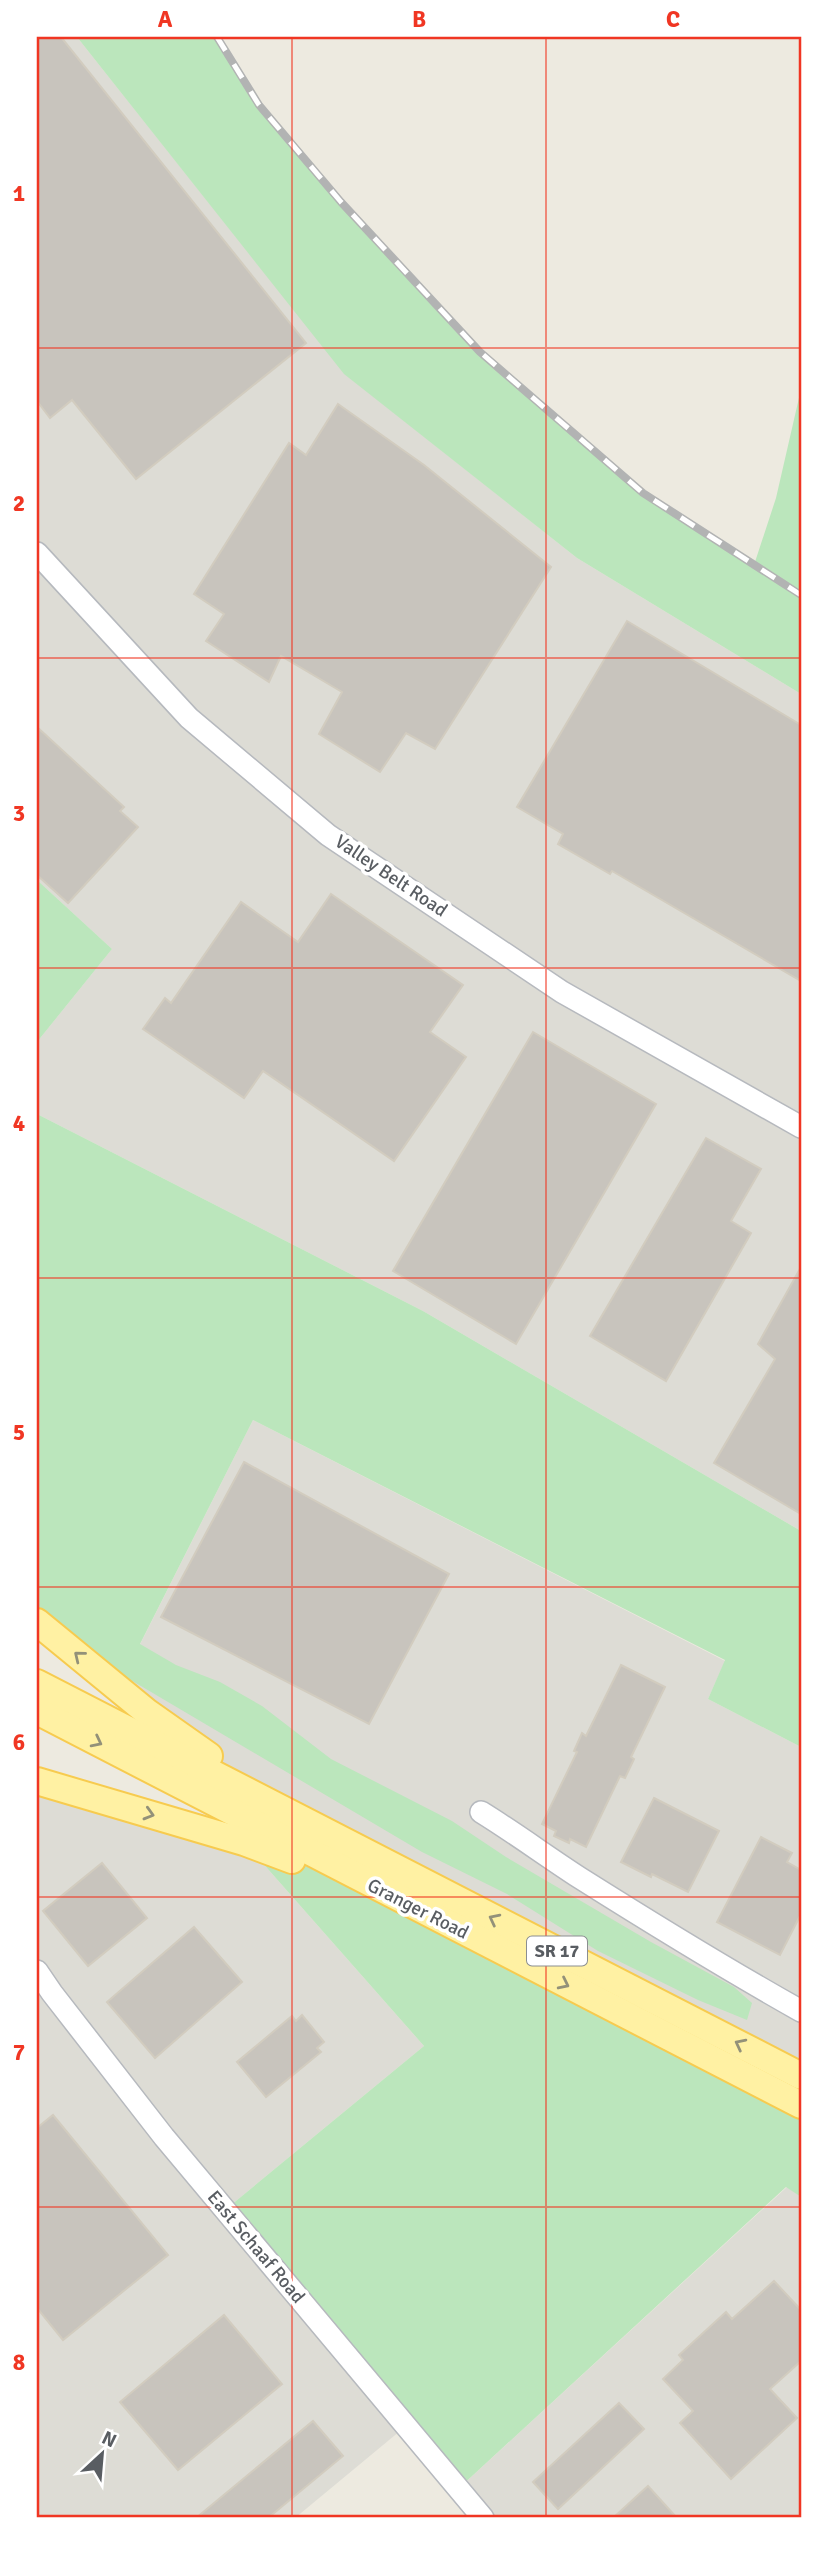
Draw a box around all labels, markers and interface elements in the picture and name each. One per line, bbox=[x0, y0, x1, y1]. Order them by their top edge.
text: A bbox=[158, 5, 173, 34]
text: B bbox=[412, 5, 426, 34]
text: C bbox=[666, 5, 680, 34]
text: 1 bbox=[13, 179, 25, 208]
text: 2 bbox=[13, 489, 25, 518]
text: 3 bbox=[13, 799, 25, 828]
street label: Valley Belt Road bbox=[330, 830, 452, 922]
text: 4 bbox=[13, 1109, 25, 1138]
text: 5 bbox=[13, 1418, 25, 1447]
one-way arrow bbox=[74, 1652, 87, 1665]
text: 6 bbox=[13, 1728, 25, 1757]
one-way arrow bbox=[90, 1734, 102, 1748]
one-way arrow bbox=[143, 1806, 155, 1820]
street label: Granger Road bbox=[363, 1873, 473, 1945]
one-way arrow bbox=[489, 1913, 501, 1927]
road number: SR 17 bbox=[527, 1937, 587, 1966]
one-way arrow bbox=[557, 1975, 569, 1989]
text: 7 bbox=[13, 2038, 25, 2067]
one-way arrow bbox=[735, 2039, 748, 2053]
street label: East Schaaf Road bbox=[202, 2186, 310, 2308]
text: 8 bbox=[13, 2348, 25, 2377]
north arrow bbox=[66, 2418, 136, 2488]
text: N bbox=[98, 2426, 120, 2453]

